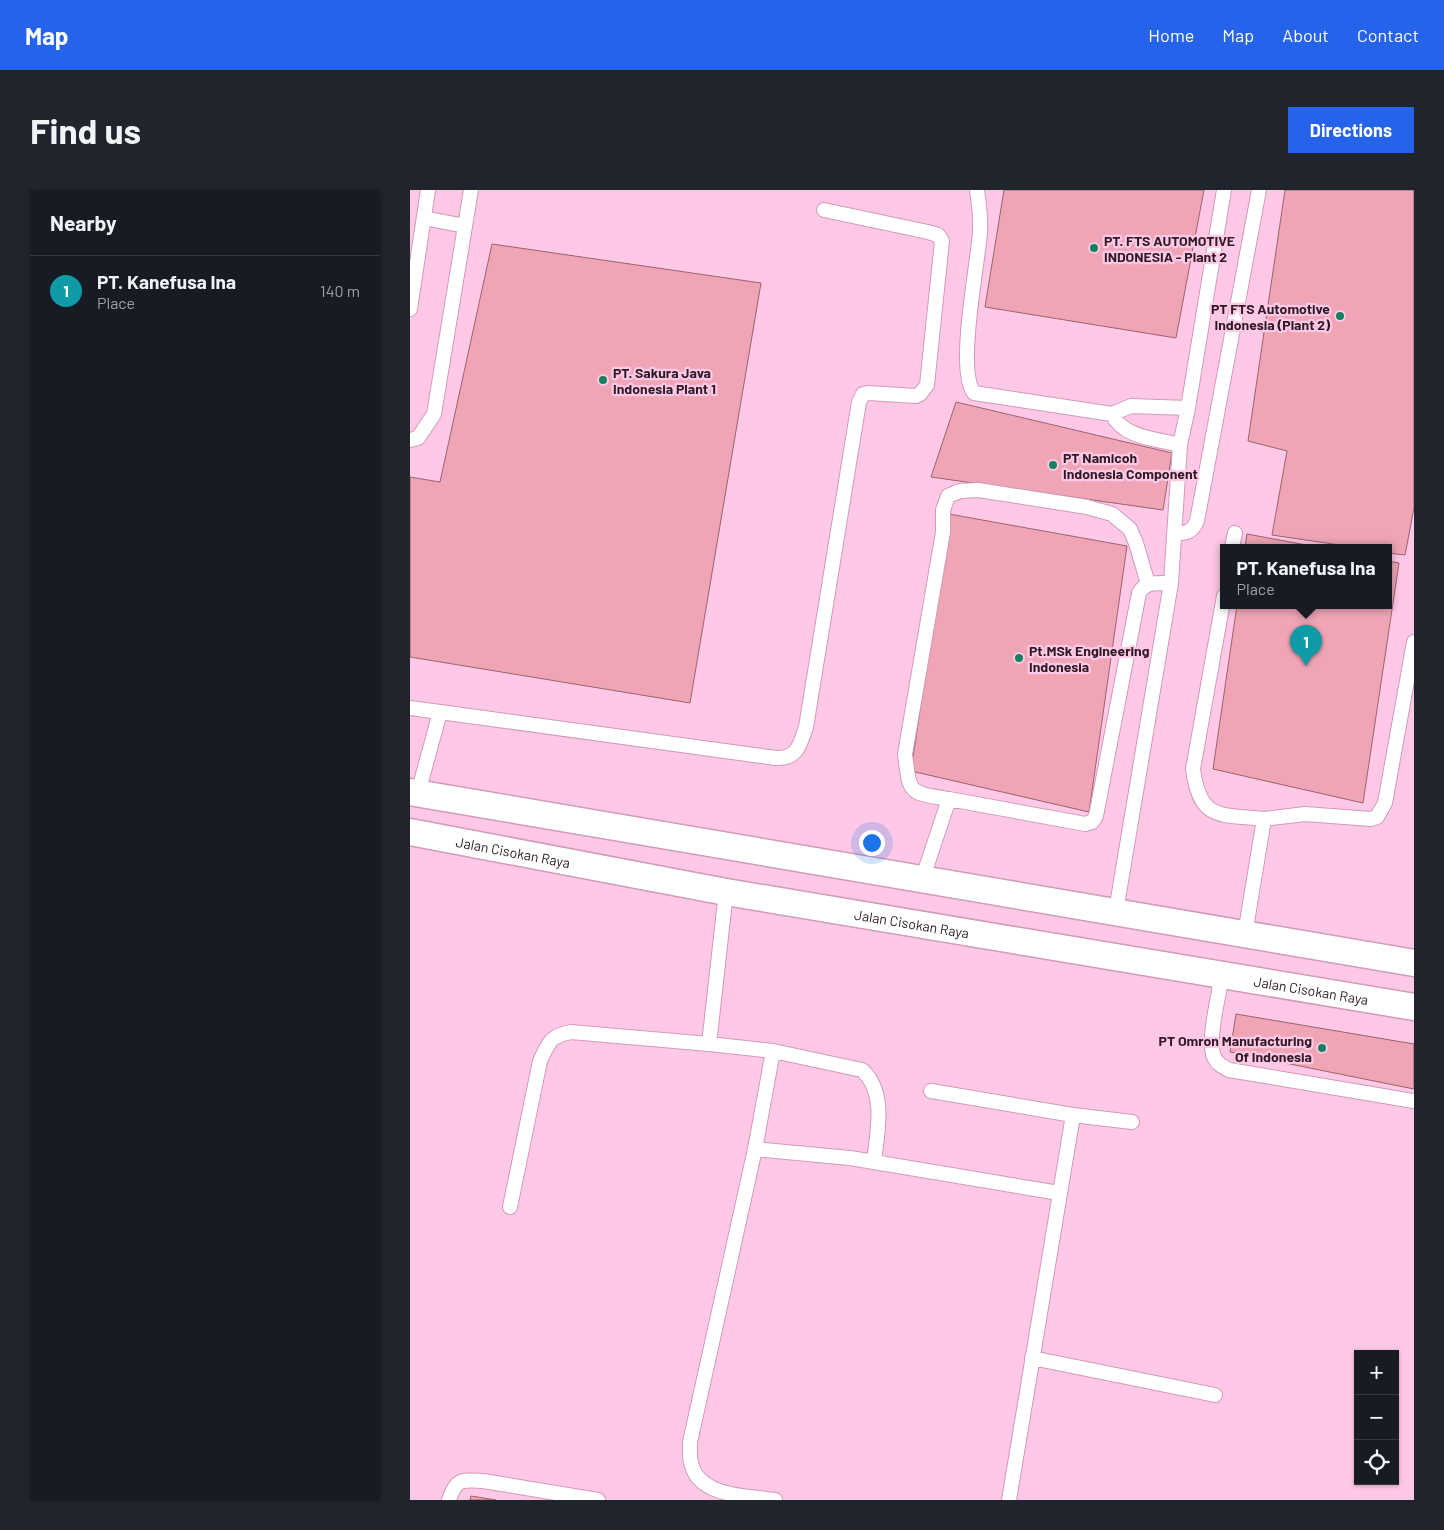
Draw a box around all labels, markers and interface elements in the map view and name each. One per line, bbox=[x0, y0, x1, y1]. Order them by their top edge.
text: Map bbox=[25, 21, 68, 50]
text: Home bbox=[1148, 24, 1194, 46]
text: Map bbox=[1222, 24, 1254, 46]
text: About bbox=[1282, 24, 1329, 46]
text: Contact bbox=[1357, 24, 1419, 46]
button: Directions bbox=[1288, 107, 1414, 153]
text: Find us bbox=[30, 109, 141, 151]
text: Nearby bbox=[50, 210, 116, 235]
place label: PT. FTS AUTOMOTIVE INDONESIA - Plant 2 bbox=[1104, 232, 1235, 265]
marker: PT. FTS AUTOMOTIVE INDONESIA - Plant 2 bbox=[1088, 242, 1100, 254]
text: PT. Kanefusa Ina bbox=[97, 270, 236, 293]
text: 1 bbox=[63, 281, 69, 300]
text: 140 m bbox=[320, 281, 360, 300]
text: Place bbox=[97, 293, 135, 312]
place label: PT FTS Automotive Indonesia (Plant 2) bbox=[1211, 300, 1330, 333]
marker: PT FTS Automotive Indonesia (Plant 2) bbox=[1334, 310, 1346, 322]
place label: PT. Sakura Java Indonesia Plant 1 bbox=[613, 364, 716, 397]
marker: PT. Sakura Java Indonesia Plant 1 bbox=[597, 374, 609, 386]
place label: PT Namicoh Indonesia Component bbox=[1063, 449, 1198, 482]
marker: PT Namicoh Indonesia Component bbox=[1047, 459, 1059, 471]
popup bbox=[1220, 544, 1392, 609]
text: PT. Kanefusa Ina bbox=[1237, 556, 1375, 579]
text: Place bbox=[1237, 579, 1275, 598]
pin: 1 bbox=[1290, 625, 1322, 666]
place label: Pt.MSk Engineering Indonesia bbox=[1029, 642, 1150, 675]
marker: Pt.MSk Engineering Indonesia bbox=[1013, 652, 1025, 664]
your location bbox=[859, 830, 885, 856]
street label: Jalan Cisokan Raya bbox=[455, 832, 572, 871]
street label: Jalan Cisokan Raya bbox=[853, 905, 970, 941]
street label: Jalan Cisokan Raya bbox=[1253, 972, 1370, 1008]
place label: PT Omron Manufacturing Of Indonesia bbox=[1159, 1032, 1312, 1065]
marker: PT Omron Manufacturing Of Indonesia bbox=[1316, 1042, 1328, 1054]
map controls bbox=[1354, 1350, 1399, 1485]
button: + bbox=[1354, 1350, 1399, 1395]
button: − bbox=[1354, 1395, 1399, 1440]
button: locate bbox=[1354, 1440, 1399, 1485]

